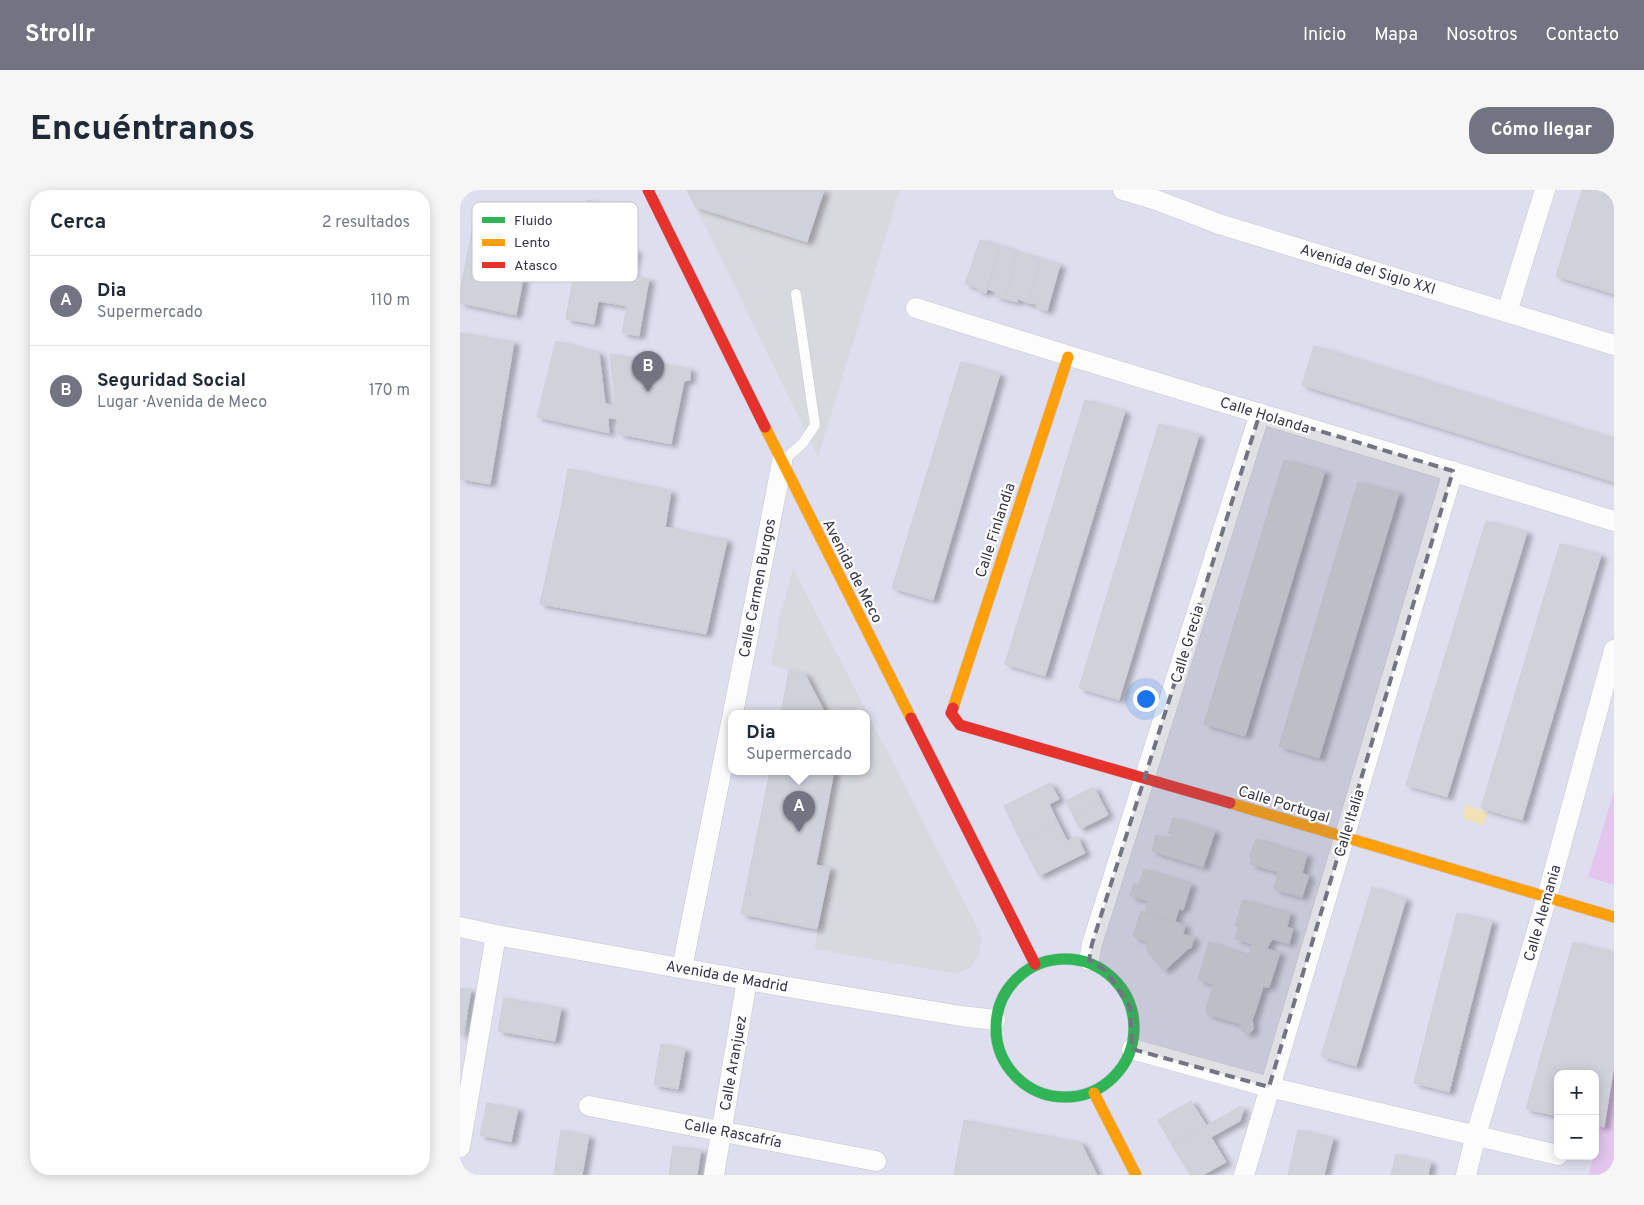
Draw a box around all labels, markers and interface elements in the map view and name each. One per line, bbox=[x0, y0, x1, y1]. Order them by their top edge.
text: Strollr bbox=[25, 20, 95, 50]
text: Inicio bbox=[1303, 24, 1346, 47]
text: Mapa bbox=[1374, 24, 1418, 47]
text: Nosotros bbox=[1446, 24, 1518, 47]
text: Contacto bbox=[1546, 24, 1619, 47]
button: Cómo llegar bbox=[1469, 107, 1614, 154]
text: Encuéntranos bbox=[30, 108, 255, 152]
legend bbox=[472, 202, 638, 282]
text: Cerca bbox=[50, 209, 106, 236]
text: 2 resultados bbox=[322, 213, 410, 233]
text: Fluido bbox=[514, 213, 553, 230]
text: Lento bbox=[514, 235, 550, 252]
street label: Avenida del Siglo XXI bbox=[1298, 241, 1438, 300]
text: Atasco bbox=[514, 258, 557, 275]
text: Dia bbox=[97, 279, 126, 303]
text: A bbox=[60, 291, 72, 311]
text: 110 m bbox=[370, 291, 410, 311]
text: Supermercado bbox=[97, 303, 203, 323]
pin: B bbox=[632, 351, 664, 392]
text: Seguridad Social bbox=[97, 369, 246, 393]
text: B bbox=[60, 381, 72, 401]
text: 170 m bbox=[369, 381, 410, 401]
text: Lugar · Avenida de Meco bbox=[97, 393, 267, 413]
street label: Calle Holanda bbox=[1217, 394, 1312, 439]
street label: Calle Finlandia bbox=[972, 481, 1021, 580]
street label: Calle Carmen Burgos bbox=[736, 517, 781, 659]
street label: Avenida de Meco bbox=[817, 517, 886, 627]
street label: Calle Grecia bbox=[1168, 603, 1209, 686]
your location bbox=[1133, 686, 1159, 712]
popup bbox=[728, 710, 870, 775]
text: Dia bbox=[746, 721, 776, 745]
text: Supermercado bbox=[746, 745, 852, 765]
street label: Calle Portugal bbox=[1235, 782, 1332, 828]
street label: Calle Italia bbox=[1331, 787, 1370, 860]
pin: A bbox=[783, 791, 815, 832]
street label: Calle Alemania bbox=[1521, 863, 1566, 964]
street label: Avenida de Madrid bbox=[664, 957, 789, 998]
street label: Calle Aranjuez bbox=[717, 1014, 752, 1113]
map controls bbox=[1554, 1070, 1599, 1160]
button: + bbox=[1554, 1070, 1599, 1115]
button: − bbox=[1554, 1115, 1599, 1160]
street label: Calle Rascafría bbox=[682, 1116, 783, 1153]

